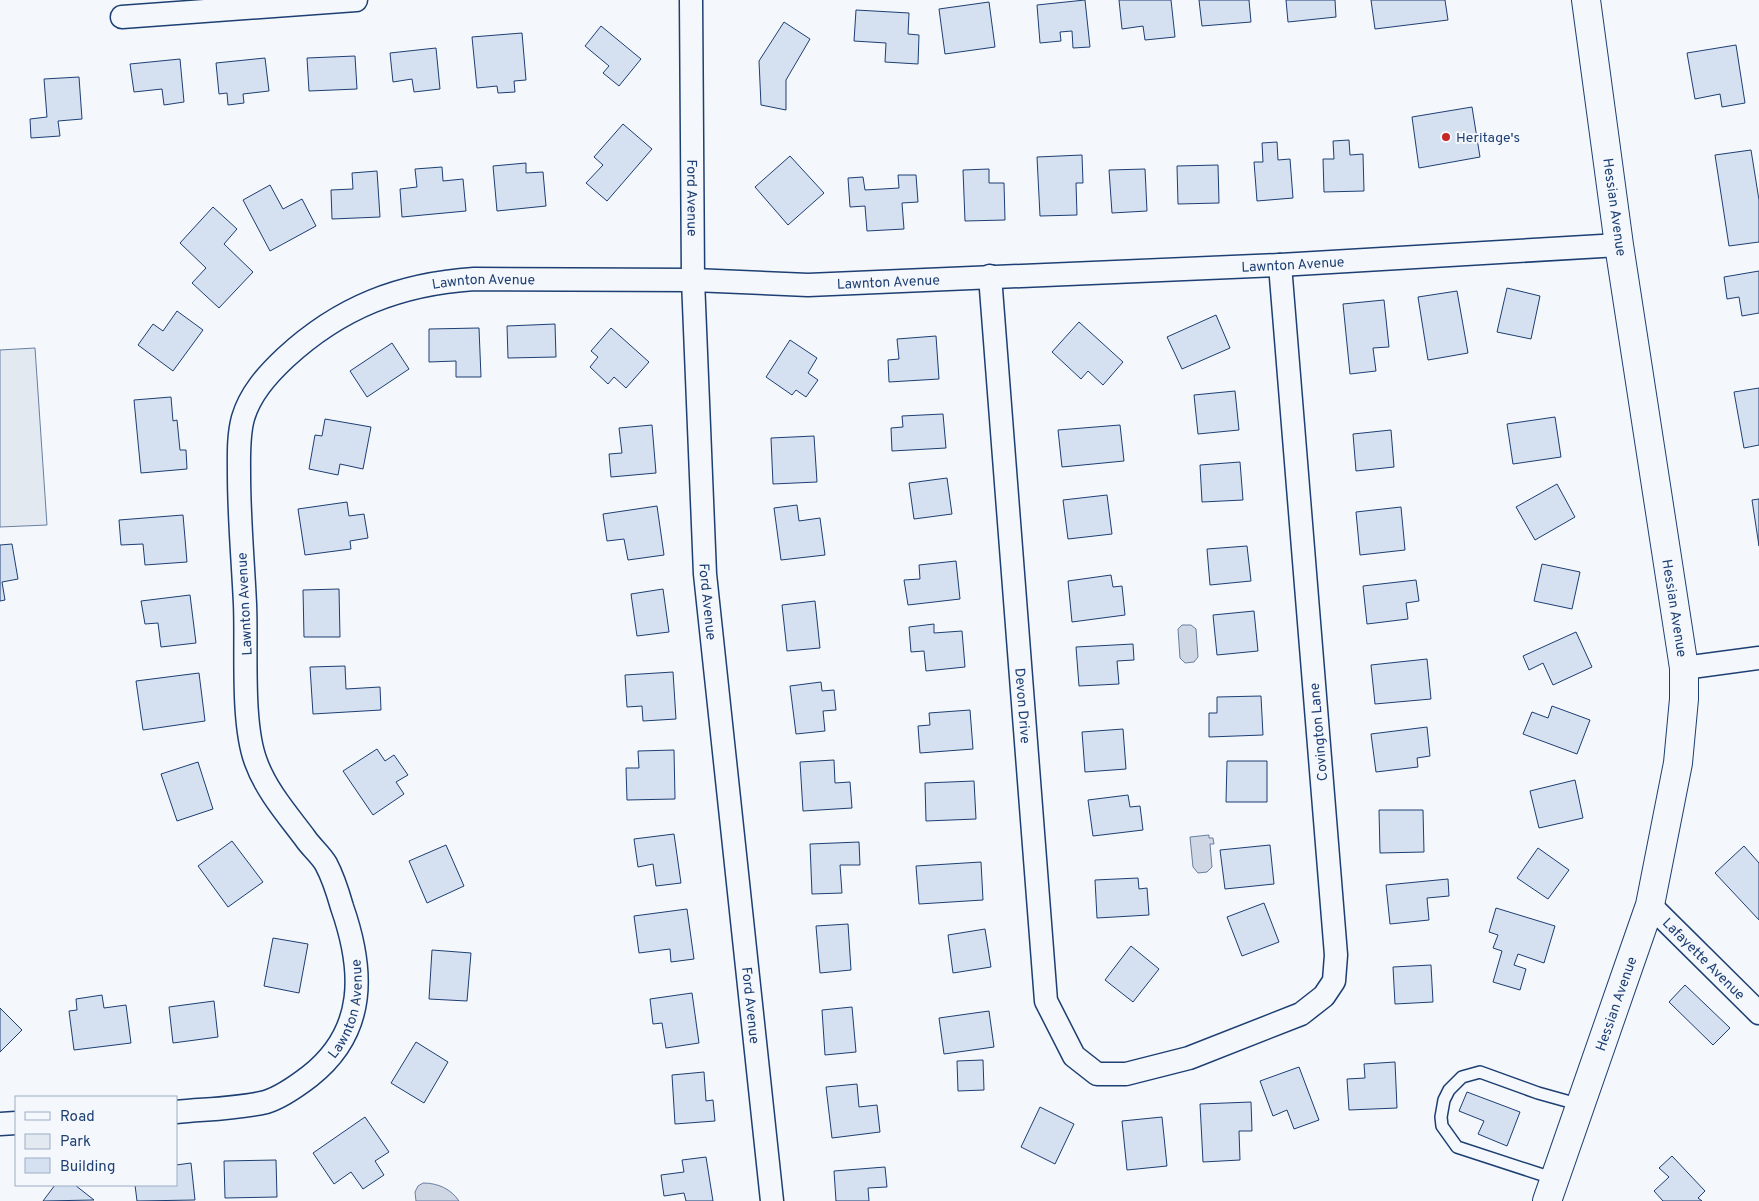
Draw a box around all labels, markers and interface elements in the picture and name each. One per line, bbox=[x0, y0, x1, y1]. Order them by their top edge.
place label: Heritage's bbox=[1456, 130, 1520, 147]
marker: Heritage's bbox=[1440, 131, 1452, 143]
street label: Hessian Avenue bbox=[1598, 157, 1629, 257]
street label: Ford Avenue bbox=[682, 159, 700, 237]
street label: Lawnton Avenue bbox=[1241, 254, 1345, 277]
street label: Lawnton Avenue bbox=[431, 272, 535, 294]
street label: Lawnton Avenue bbox=[836, 272, 940, 294]
street label: Lawnton Avenue bbox=[234, 552, 257, 656]
street label: Hessian Avenue bbox=[1657, 558, 1690, 658]
street label: Ford Avenue bbox=[695, 563, 719, 641]
street label: Devon Drive bbox=[1010, 667, 1033, 744]
street label: Covington Lane bbox=[1307, 682, 1332, 782]
street label: Lafayette Avenue bbox=[1658, 915, 1748, 1004]
street label: Hessian Avenue bbox=[1593, 955, 1641, 1054]
street label: Lawnton Avenue bbox=[325, 958, 367, 1062]
street label: Ford Avenue bbox=[737, 966, 762, 1045]
legend bbox=[15, 1096, 178, 1186]
text: Road bbox=[60, 1108, 95, 1127]
text: Park bbox=[60, 1133, 91, 1152]
text: Building bbox=[60, 1158, 115, 1177]

